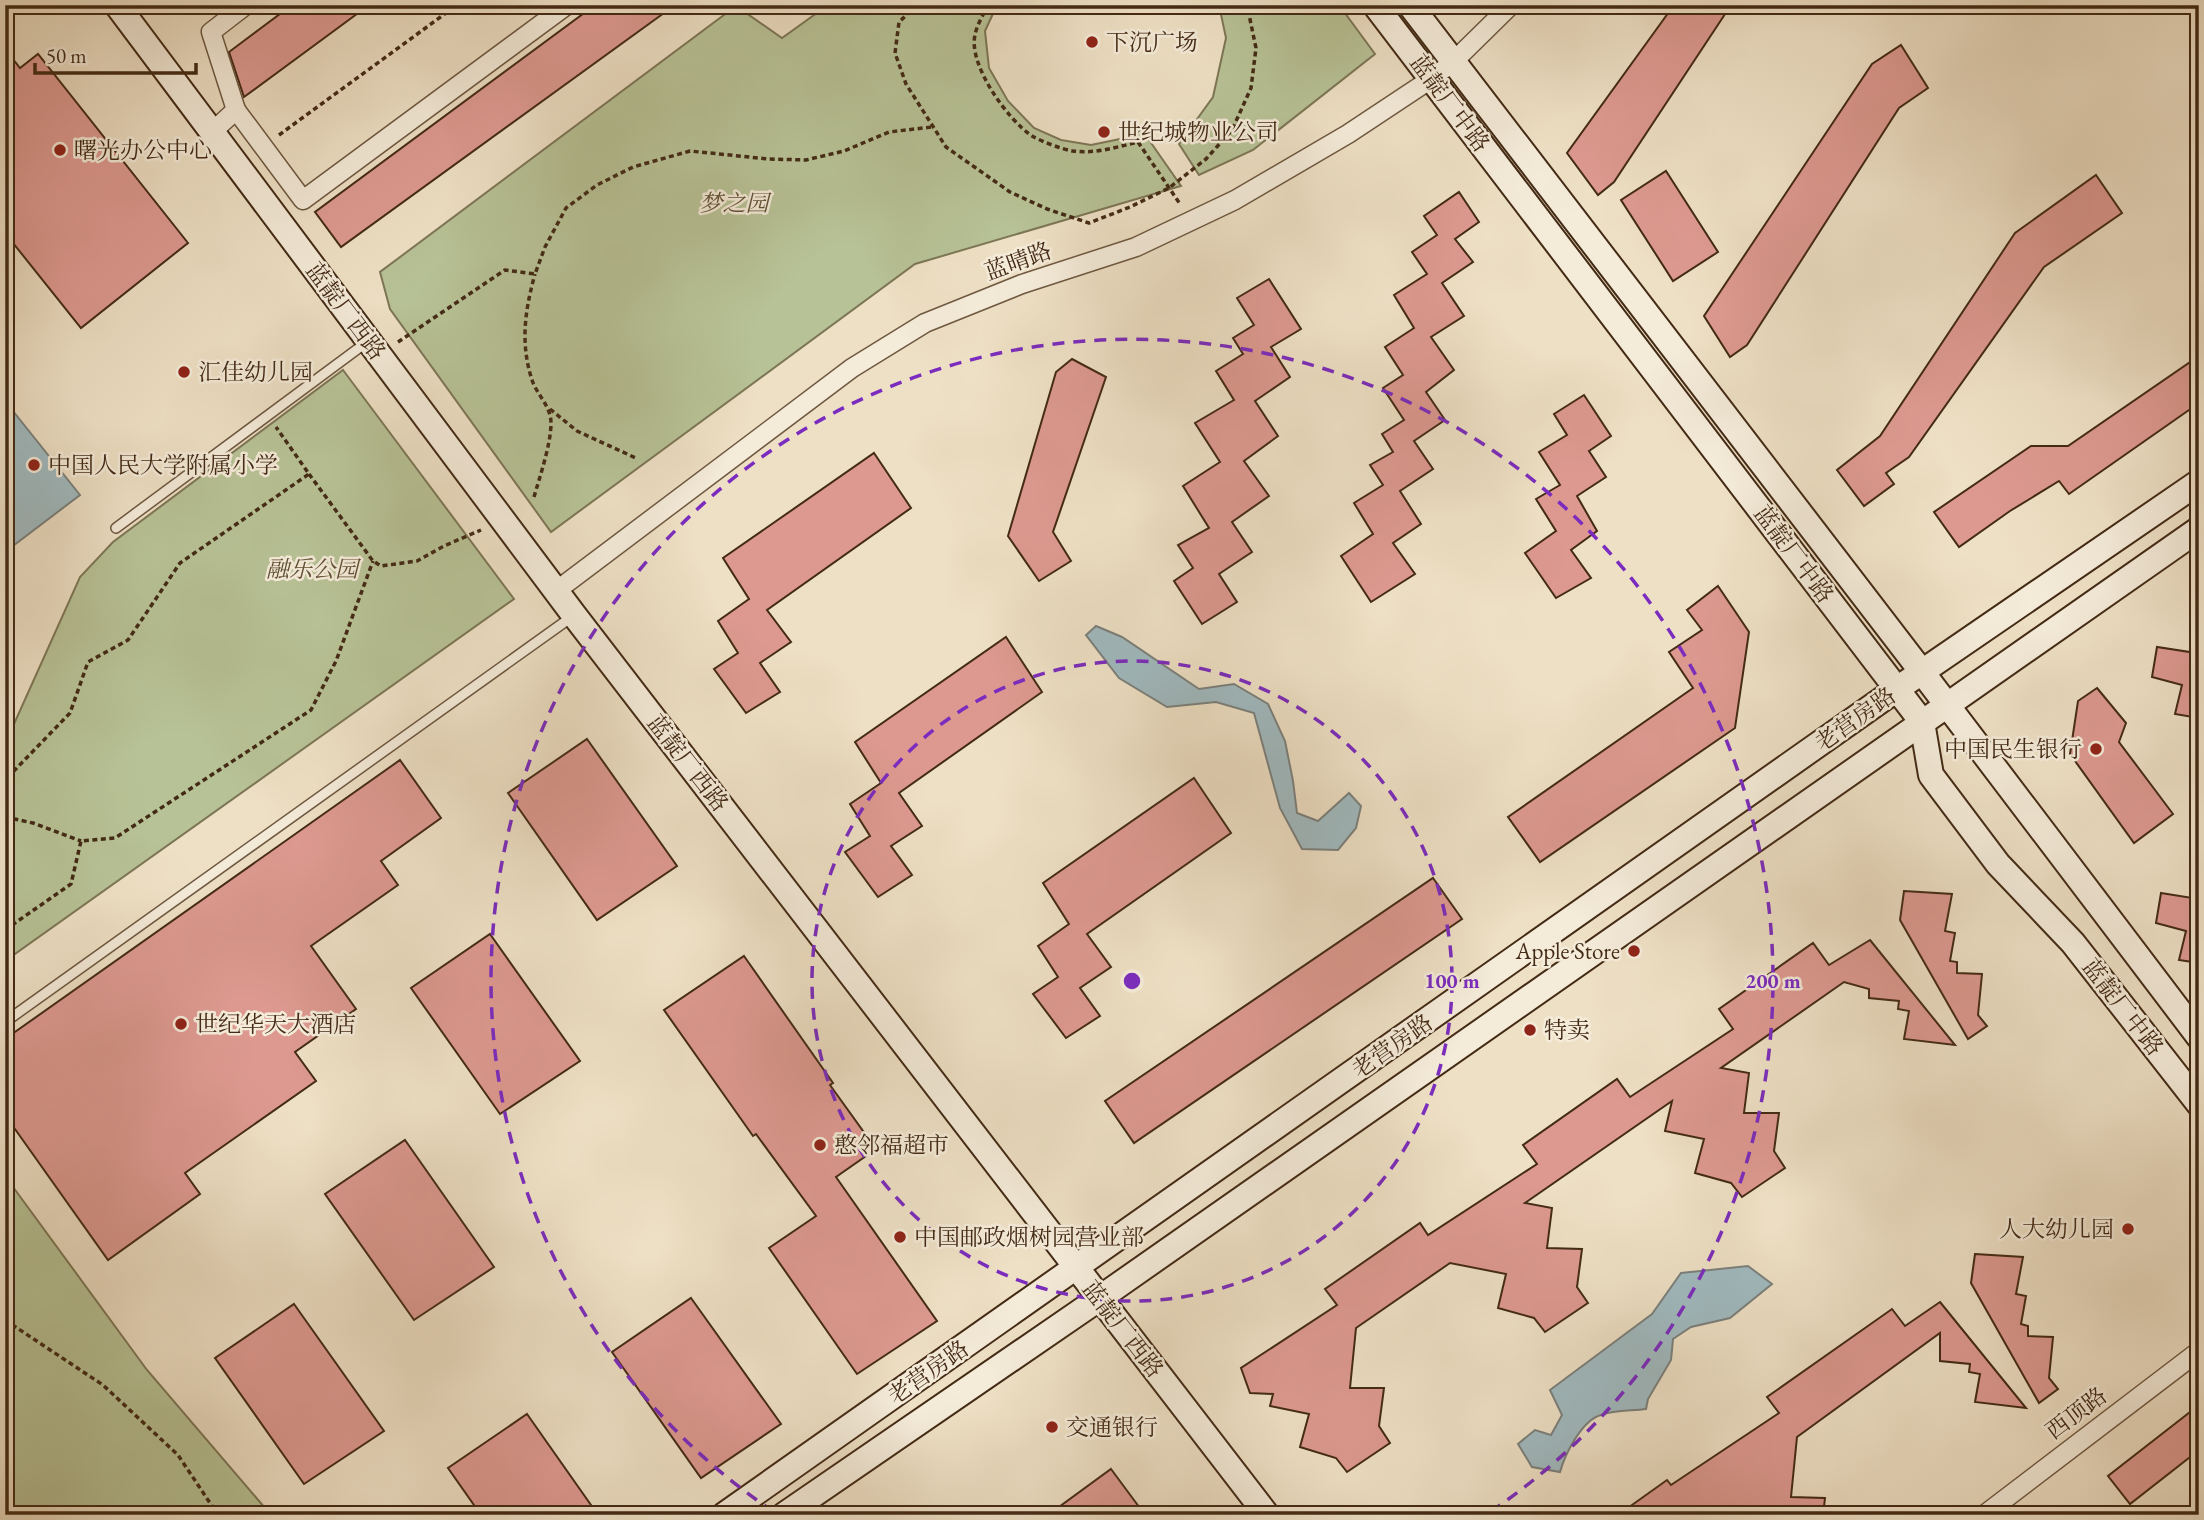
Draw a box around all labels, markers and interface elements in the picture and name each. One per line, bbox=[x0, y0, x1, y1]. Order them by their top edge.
place label: 下沉广场 bbox=[1106, 27, 1198, 57]
scale bar bbox=[35, 32, 196, 76]
marker: 下沉广场 bbox=[1084, 34, 1100, 50]
text: 50 m bbox=[46, 42, 87, 69]
street label: 蓝靛厂中路 bbox=[1403, 48, 1497, 158]
place label: 世纪城物业公司 bbox=[1118, 117, 1279, 147]
marker: 世纪城物业公司 bbox=[1096, 124, 1112, 140]
place label: 曙光办公中心 bbox=[74, 135, 212, 165]
marker: 曙光办公中心 bbox=[52, 142, 68, 158]
park label: 梦之园 bbox=[700, 188, 773, 218]
street label: 蓝晴路 bbox=[980, 235, 1056, 287]
street label: 蓝靛厂西路 bbox=[299, 256, 393, 366]
place label: 汇佳幼儿园 bbox=[198, 357, 313, 387]
marker: 汇佳幼儿园 bbox=[176, 364, 192, 380]
place label: 中国人民大学附属小学 bbox=[48, 450, 278, 480]
marker: 中国人民大学附属小学 bbox=[26, 457, 42, 473]
street label: 蓝靛厂中路 bbox=[1747, 499, 1841, 609]
park label: 融乐公园 bbox=[266, 554, 362, 584]
street label: 老营房路 bbox=[1809, 680, 1901, 758]
street label: 蓝靛厂西路 bbox=[641, 708, 735, 818]
place label: 中国民生银行 bbox=[1944, 734, 2082, 764]
marker: 中国民生银行 bbox=[2088, 741, 2104, 757]
place label: Apple Store bbox=[1515, 936, 1620, 966]
marker: Apple Store bbox=[1626, 943, 1642, 959]
street label: 蓝靛厂中路 bbox=[2076, 952, 2170, 1062]
text: 100 m bbox=[1424, 967, 1480, 994]
text: 200 m bbox=[1745, 967, 1801, 994]
centre of rings bbox=[1120, 969, 1144, 993]
street label: 老营房路 bbox=[1346, 1007, 1438, 1085]
place label: 世纪华天大酒店 bbox=[195, 1009, 356, 1039]
place label: 特卖 bbox=[1544, 1015, 1590, 1045]
marker: 世纪华天大酒店 bbox=[173, 1016, 189, 1032]
marker: 特卖 bbox=[1522, 1022, 1538, 1038]
place label: 憨邻福超市 bbox=[834, 1130, 949, 1160]
marker: 憨邻福超市 bbox=[812, 1137, 828, 1153]
place label: 人大幼儿园 bbox=[1999, 1214, 2114, 1244]
marker: 人大幼儿园 bbox=[2120, 1221, 2136, 1237]
place label: 中国邮政烟树园营业部 bbox=[914, 1222, 1144, 1252]
marker: 中国邮政烟树园营业部 bbox=[892, 1229, 908, 1245]
street label: 蓝靛厂西路 bbox=[1076, 1274, 1170, 1384]
street label: 老营房路 bbox=[882, 1333, 974, 1411]
street label: 西顶路 bbox=[2039, 1380, 2113, 1446]
place label: 交通银行 bbox=[1066, 1412, 1158, 1442]
marker: 交通银行 bbox=[1044, 1419, 1060, 1435]

